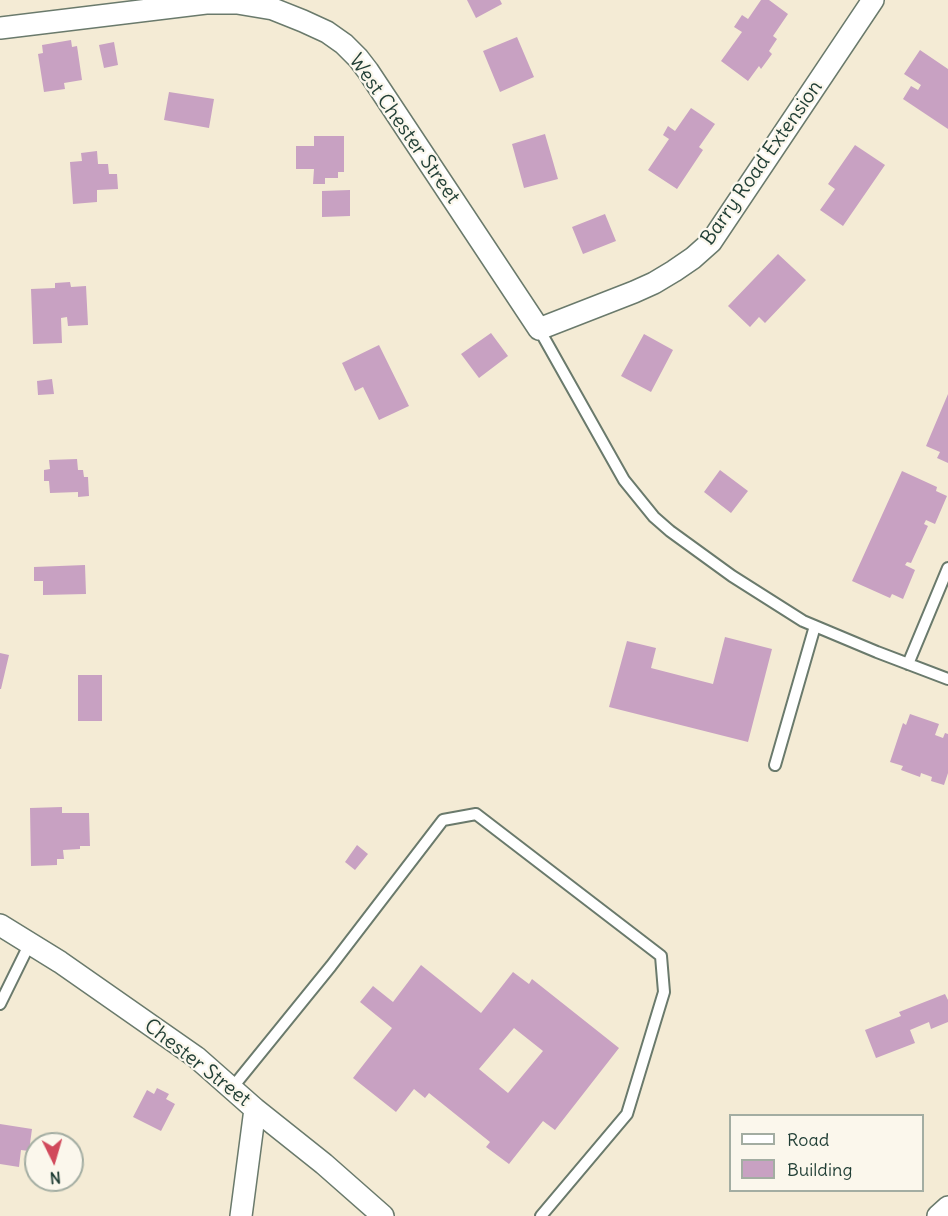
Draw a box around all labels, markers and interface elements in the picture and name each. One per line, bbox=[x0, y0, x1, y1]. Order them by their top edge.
street label: West Chester Street bbox=[343, 50, 465, 208]
street label: Barry Road Extension bbox=[696, 76, 828, 250]
street label: Chester Street bbox=[139, 1014, 255, 1112]
legend bbox=[729, 1114, 924, 1192]
text: Road bbox=[787, 1128, 829, 1151]
north arrow bbox=[24, 1132, 84, 1192]
text: Building bbox=[787, 1158, 852, 1181]
text: N bbox=[49, 1167, 62, 1188]

